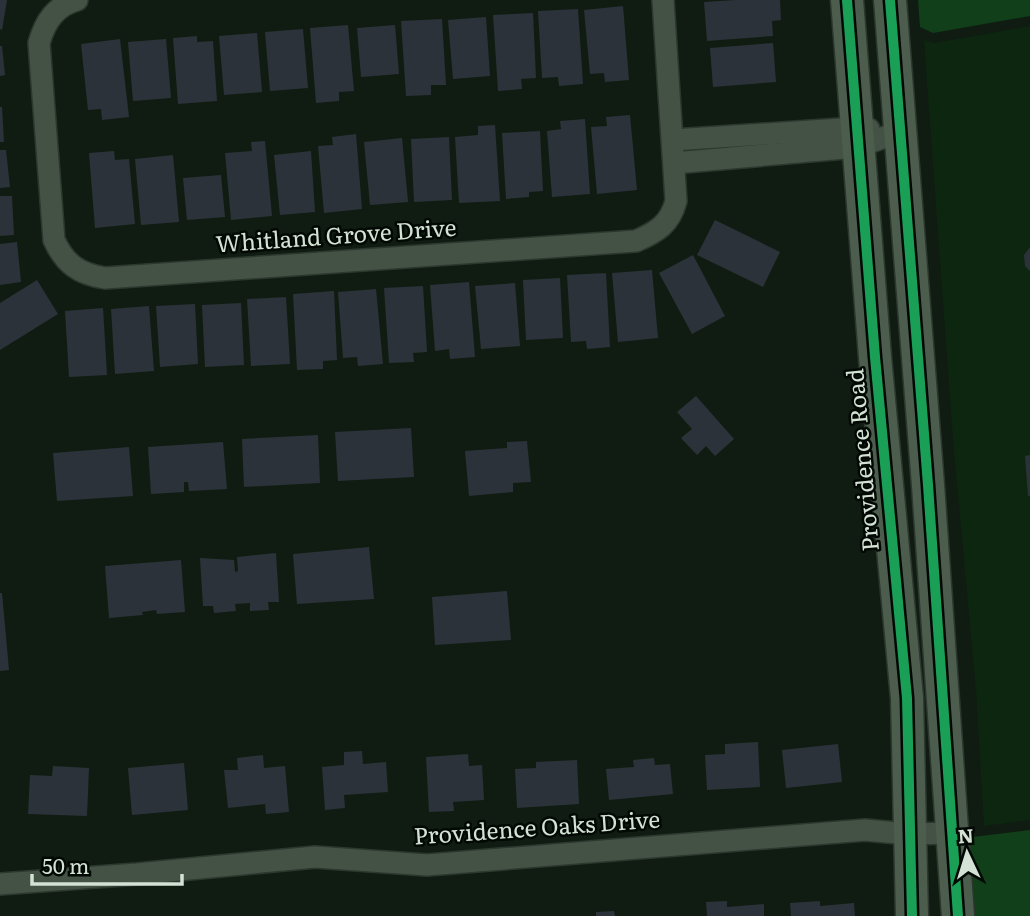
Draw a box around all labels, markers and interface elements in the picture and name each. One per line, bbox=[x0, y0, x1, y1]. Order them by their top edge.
street label: Whitland Grove Drive bbox=[214, 209, 457, 259]
street label: Providence Road bbox=[836, 367, 886, 553]
street label: Providence Oaks Drive bbox=[413, 800, 661, 852]
north arrow bbox=[932, 818, 1002, 888]
text: N bbox=[957, 821, 975, 850]
scale bar bbox=[32, 842, 182, 886]
text: 50 m bbox=[42, 849, 89, 880]

